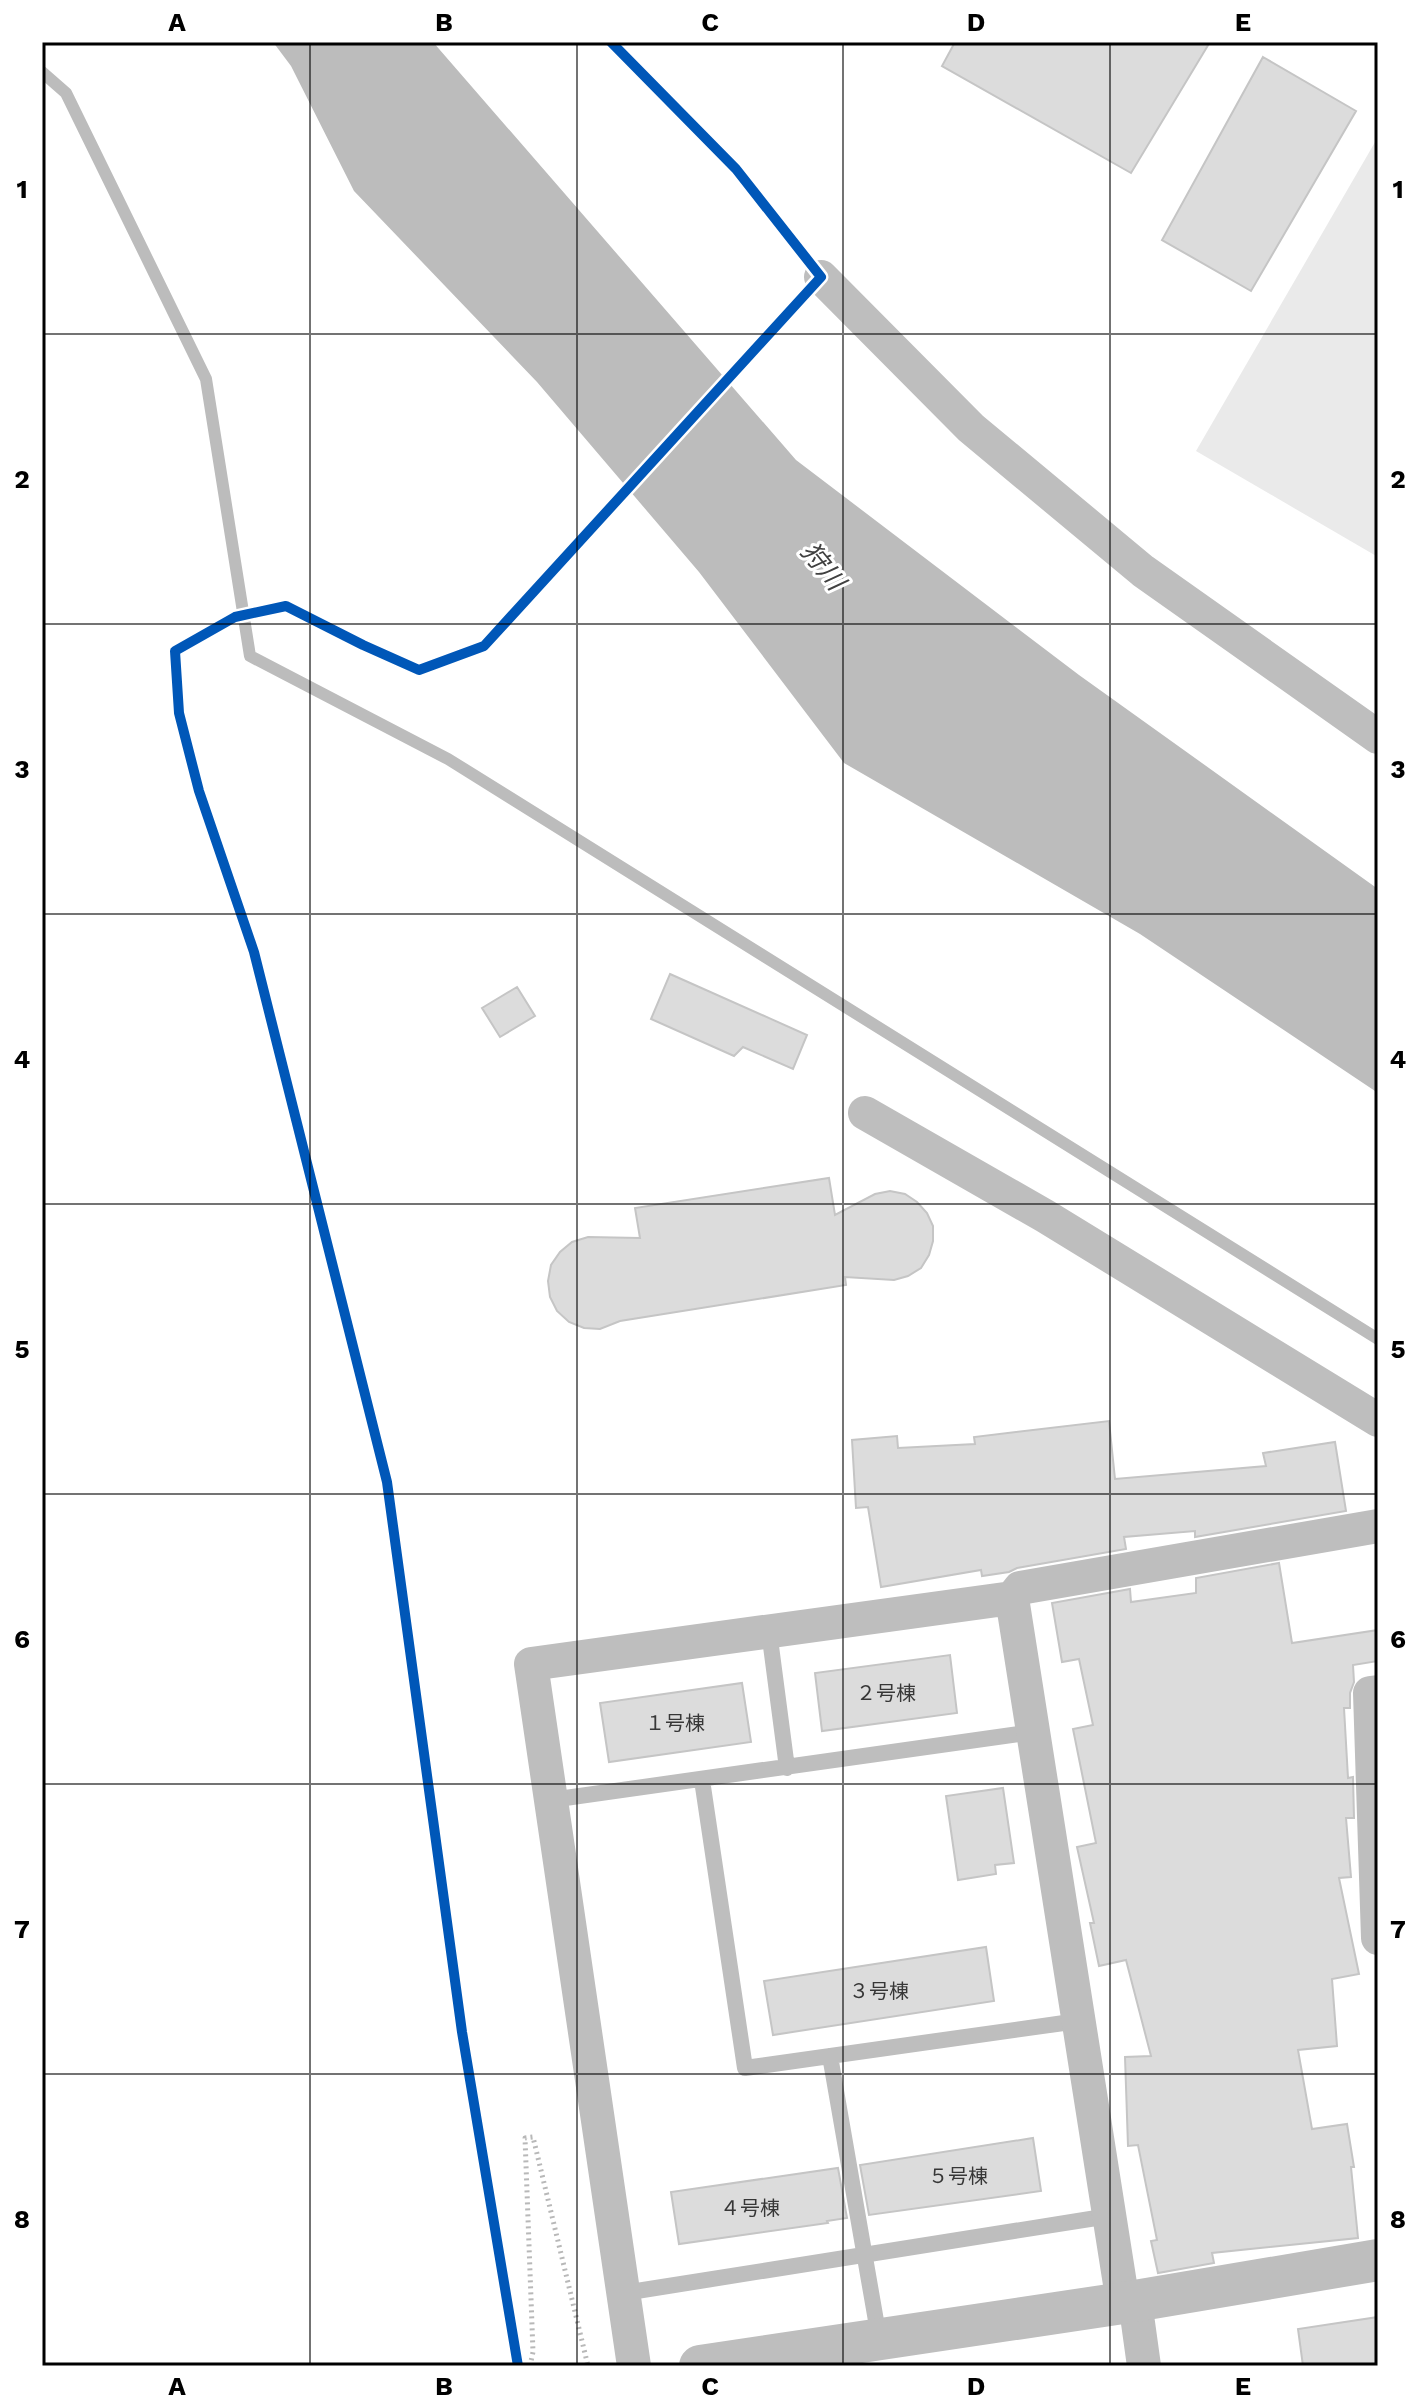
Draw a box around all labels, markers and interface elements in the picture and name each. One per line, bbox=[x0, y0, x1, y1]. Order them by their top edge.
text: A bbox=[168, 7, 186, 37]
text: B bbox=[435, 7, 453, 37]
text: C bbox=[701, 7, 719, 37]
text: D bbox=[967, 7, 985, 37]
text: E bbox=[1235, 7, 1251, 37]
text: 1 bbox=[16, 174, 28, 204]
text: 1 bbox=[1392, 174, 1404, 204]
text: 2 bbox=[14, 464, 30, 494]
text: 2 bbox=[1390, 464, 1406, 494]
water label: 狩川 bbox=[795, 536, 853, 598]
text: 3 bbox=[14, 754, 30, 784]
text: 3 bbox=[1390, 754, 1406, 784]
text: 4 bbox=[14, 1044, 31, 1074]
text: 4 bbox=[1390, 1044, 1407, 1074]
text: 5 bbox=[14, 1334, 30, 1364]
text: 5 bbox=[1390, 1334, 1406, 1364]
text: 6 bbox=[14, 1624, 30, 1654]
text: 6 bbox=[1390, 1624, 1406, 1654]
house number: ２号棟 bbox=[856, 1681, 916, 1705]
house number: １号棟 bbox=[645, 1711, 705, 1735]
text: 7 bbox=[14, 1914, 30, 1944]
text: 7 bbox=[1390, 1914, 1406, 1944]
house number: ３号棟 bbox=[849, 1979, 909, 2003]
house number: ５号棟 bbox=[928, 2164, 988, 2188]
house number: ４号棟 bbox=[720, 2196, 780, 2220]
text: 8 bbox=[14, 2204, 30, 2234]
text: 8 bbox=[1390, 2204, 1406, 2234]
text: A bbox=[168, 2371, 186, 2401]
text: B bbox=[435, 2371, 453, 2401]
text: C bbox=[701, 2371, 719, 2401]
text: D bbox=[967, 2371, 985, 2401]
text: E bbox=[1235, 2371, 1251, 2401]

